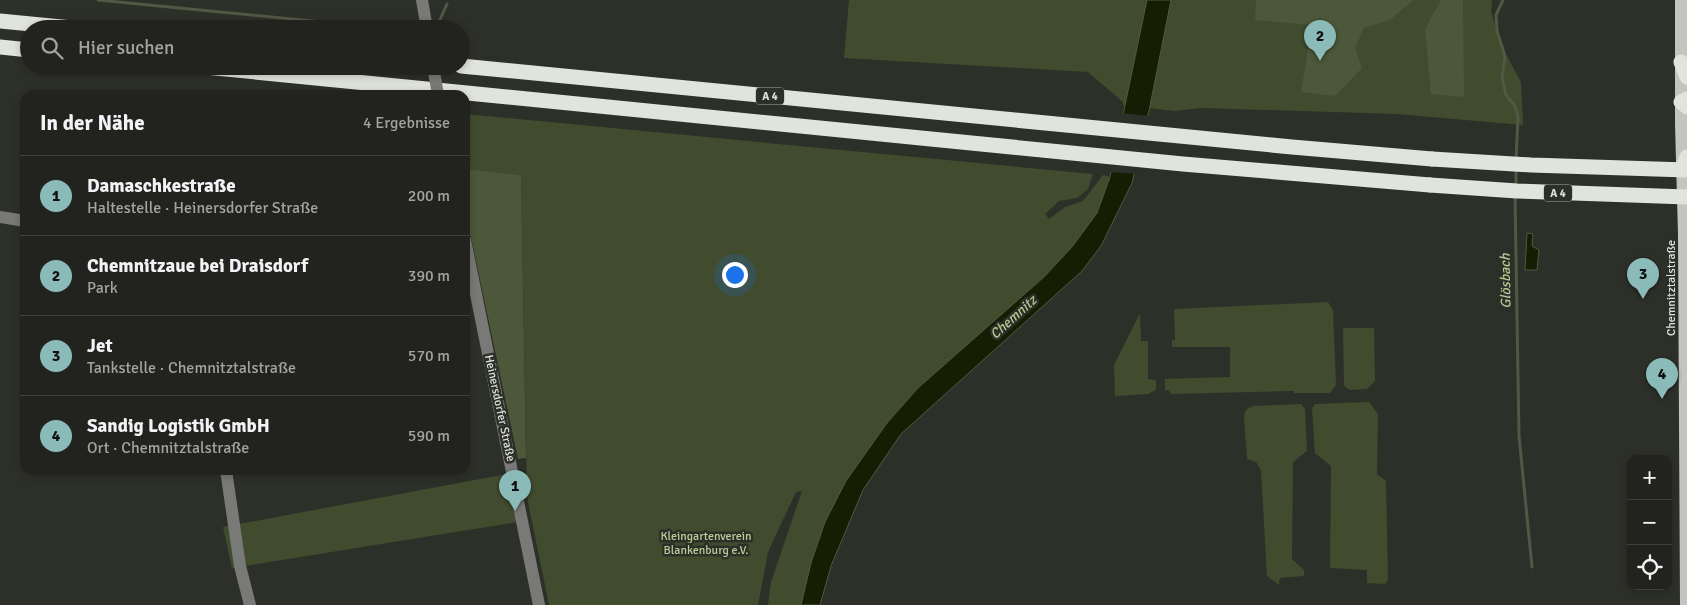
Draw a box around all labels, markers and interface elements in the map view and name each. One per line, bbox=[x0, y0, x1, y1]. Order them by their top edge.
search box bbox=[20, 20, 470, 75]
pin: 2 bbox=[1304, 20, 1336, 61]
icon: search bbox=[38, 34, 66, 62]
text: Hier suchen bbox=[78, 36, 174, 60]
road number: A 4 bbox=[756, 88, 784, 104]
text: In der Nähe bbox=[40, 110, 145, 136]
text: 4 Ergebnisse bbox=[363, 113, 450, 133]
text: Damaschkestraße bbox=[87, 174, 236, 198]
road number: A 4 bbox=[1544, 184, 1572, 202]
text: 1 bbox=[52, 186, 60, 206]
text: 200 m bbox=[408, 186, 450, 206]
text: Haltestelle · Heinersdorfer Straße bbox=[87, 198, 318, 218]
street label: Chemnitztalstraße bbox=[1664, 240, 1679, 336]
water label: Glösbach bbox=[1497, 253, 1514, 309]
text: Chemnitzaue bei Draisdorf bbox=[87, 254, 308, 278]
pin: 3 bbox=[1627, 258, 1659, 299]
your location bbox=[722, 262, 748, 288]
text: 2 bbox=[52, 266, 60, 286]
text: 390 m bbox=[408, 266, 450, 286]
text: Park bbox=[87, 278, 118, 298]
water label: Chemnitz bbox=[986, 291, 1041, 343]
text: Jet bbox=[87, 334, 113, 358]
text: 3 bbox=[52, 346, 60, 366]
text: 570 m bbox=[408, 346, 450, 366]
street label: Heinersdorfer Straße bbox=[481, 353, 518, 463]
text: Tankstelle · Chemnitztalstraße bbox=[87, 358, 296, 378]
pin: 4 bbox=[1646, 358, 1678, 399]
text: Sandig Logistik GmbH bbox=[87, 414, 270, 438]
text: 4 bbox=[52, 426, 60, 446]
text: 590 m bbox=[408, 426, 450, 446]
text: Ort · Chemnitztalstraße bbox=[87, 438, 249, 458]
map controls bbox=[1627, 455, 1672, 590]
button: + bbox=[1627, 455, 1672, 500]
pin: 1 bbox=[499, 470, 531, 511]
button: − bbox=[1627, 500, 1672, 545]
park label: Kleingartenverein Blankenburg e.V. bbox=[660, 529, 752, 558]
button: locate bbox=[1627, 545, 1672, 590]

